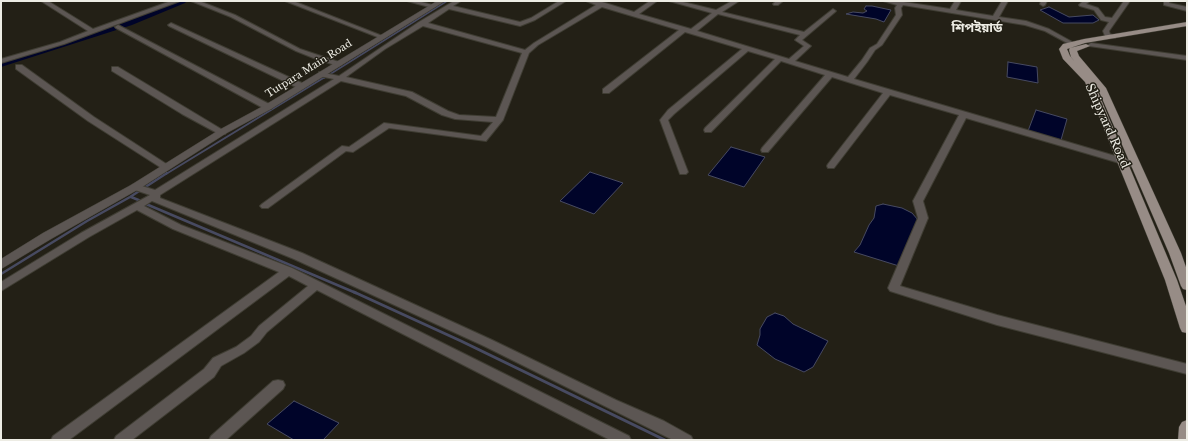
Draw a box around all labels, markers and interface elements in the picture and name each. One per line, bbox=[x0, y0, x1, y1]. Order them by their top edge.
district label: শিপইয়ার্ড bbox=[952, 20, 1002, 36]
street label: Tutpara Main Road bbox=[264, 38, 354, 100]
street label: Shipyard Road bbox=[1082, 81, 1132, 171]

